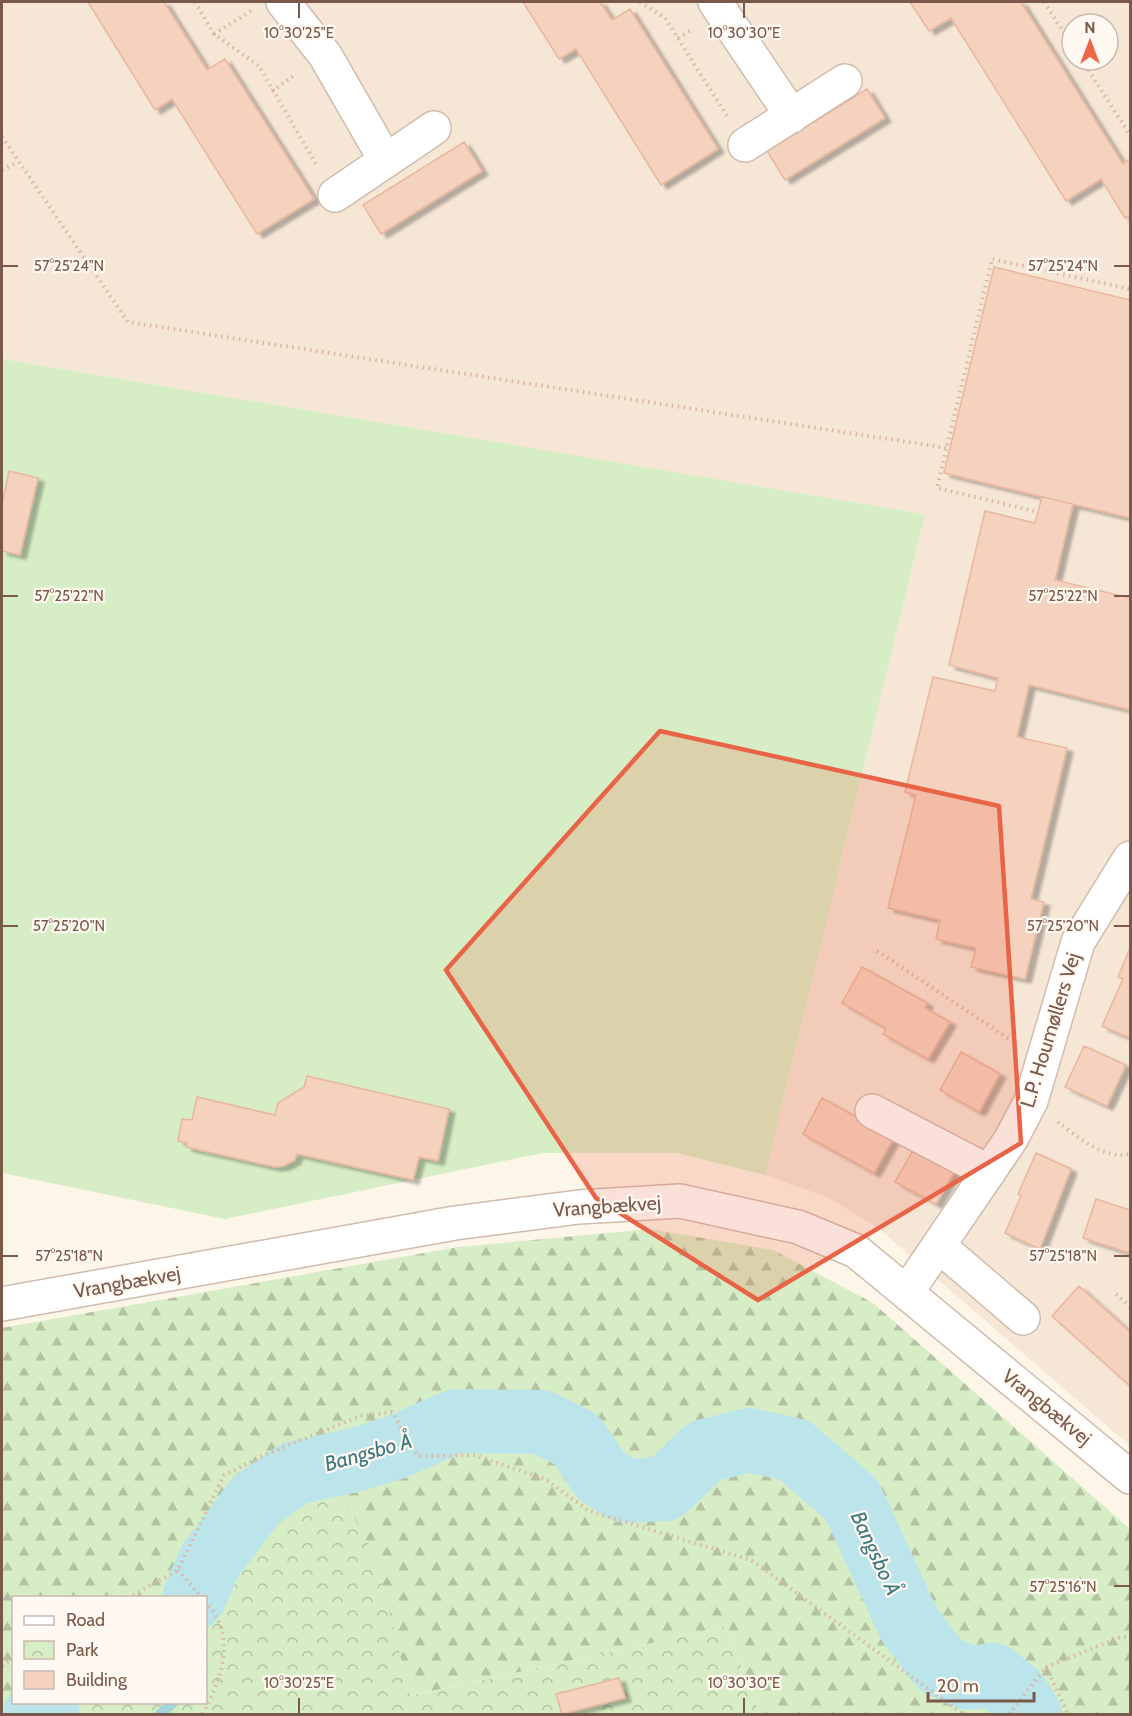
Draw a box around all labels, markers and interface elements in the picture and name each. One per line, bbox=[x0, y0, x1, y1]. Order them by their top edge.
north arrow bbox=[1060, 12, 1120, 72]
text: N bbox=[1084, 18, 1096, 37]
text: 10°30'25"E bbox=[264, 24, 334, 42]
text: 10°30'30"E bbox=[708, 24, 780, 42]
text: 57°25'24"N bbox=[34, 257, 104, 275]
text: 57°25'24"N bbox=[1028, 257, 1098, 275]
text: 57°25'22"N bbox=[34, 587, 104, 605]
text: 57°25'22"N bbox=[1028, 587, 1098, 605]
text: 57°25'20"N bbox=[33, 917, 105, 935]
text: 57°25'20"N bbox=[1027, 917, 1099, 935]
street label: L.P. Houmøllers Vej bbox=[1015, 950, 1085, 1110]
street label: Vrangbækvej bbox=[552, 1190, 662, 1222]
text: 57°25'18"N bbox=[35, 1247, 103, 1265]
text: 57°25'18"N bbox=[1029, 1247, 1097, 1265]
street label: Vrangbækvej bbox=[72, 1261, 182, 1303]
street label: Vrangbækvej bbox=[997, 1364, 1097, 1450]
water label: Bangsbo Å bbox=[321, 1426, 415, 1476]
water label: Bangsbo Å bbox=[846, 1506, 908, 1599]
text: 57°25'16"N bbox=[1029, 1578, 1097, 1596]
legend bbox=[12, 1596, 207, 1704]
text: Road bbox=[66, 1609, 105, 1631]
text: Park bbox=[66, 1639, 99, 1661]
scale bar bbox=[928, 1665, 1034, 1703]
text: Building bbox=[66, 1669, 128, 1691]
text: 10°30'25"E bbox=[264, 1674, 334, 1692]
text: 10°30'30"E bbox=[708, 1674, 780, 1692]
text: 20 m bbox=[937, 1675, 979, 1697]

